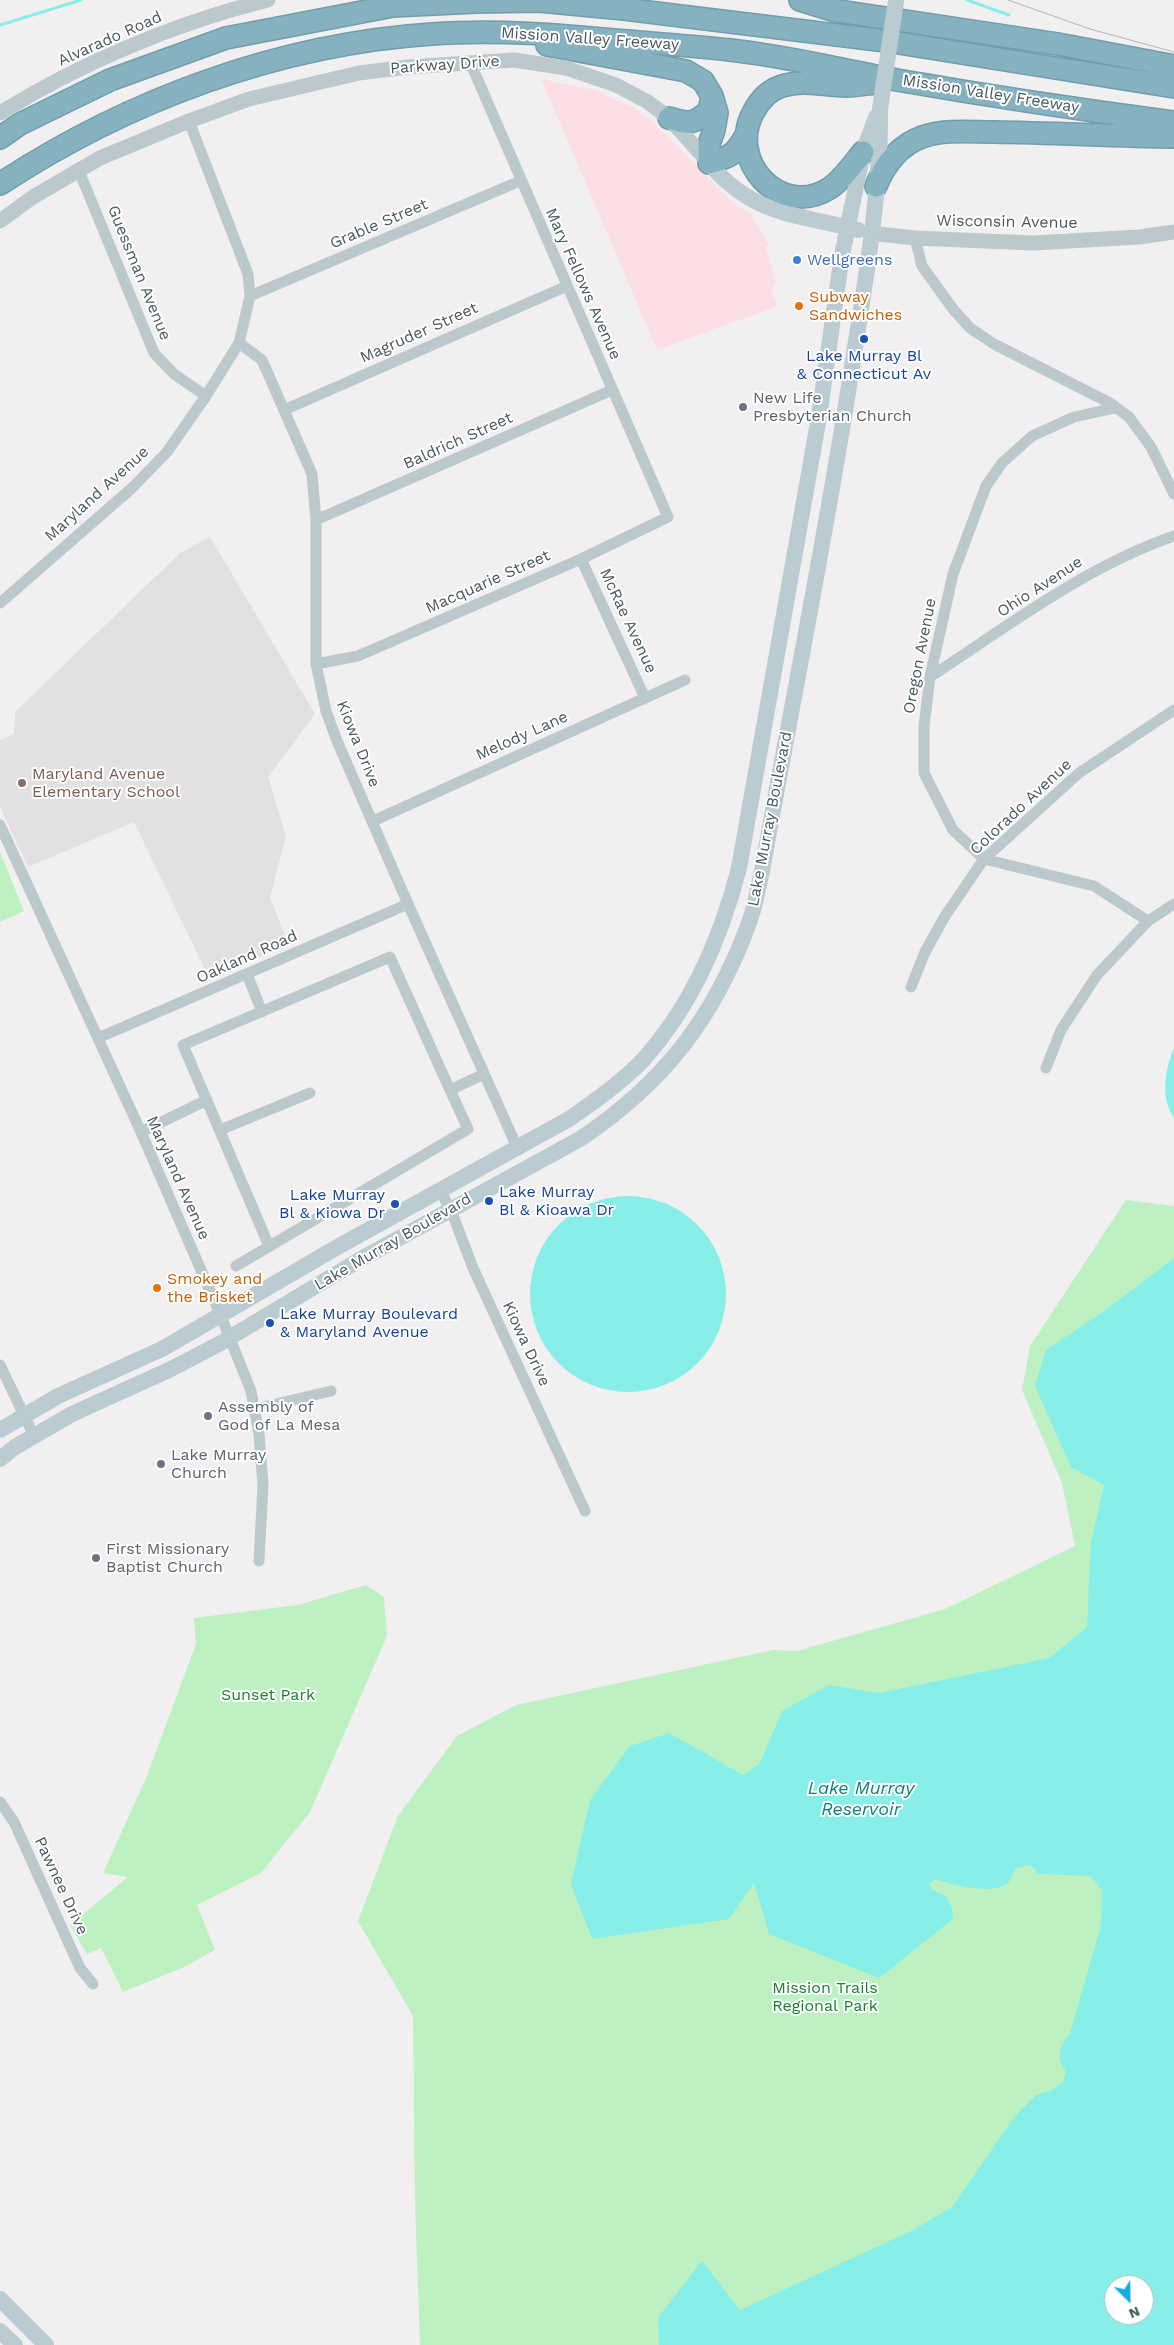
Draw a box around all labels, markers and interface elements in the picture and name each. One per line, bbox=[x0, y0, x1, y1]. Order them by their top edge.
street label: Alvarado Road bbox=[55, 7, 165, 71]
street label: Mission Valley Freeway bbox=[500, 23, 680, 55]
street label: Parkway Drive bbox=[390, 52, 500, 78]
street label: Mission Valley Freeway bbox=[901, 71, 1081, 117]
street label: Grable Street bbox=[327, 195, 431, 253]
street label: Guessman Avenue bbox=[103, 203, 175, 343]
street label: Mary Fellows Avenue bbox=[541, 205, 625, 363]
street label: Wisconsin Avenue bbox=[936, 211, 1078, 233]
place label: Wellgreens bbox=[807, 250, 892, 270]
marker: Wellgreens bbox=[791, 254, 803, 266]
place label: Subway Sandwiches bbox=[809, 287, 902, 325]
street label: Magruder Street bbox=[357, 298, 481, 368]
marker: Subway Sandwiches bbox=[793, 300, 805, 312]
marker: Lake Murray Bl & Connecticut Av bbox=[858, 333, 870, 345]
place label: Lake Murray Bl & Connecticut Av bbox=[797, 346, 931, 384]
place label: New Life Presbyterian Church bbox=[753, 388, 912, 426]
marker: New Life Presbyterian Church bbox=[737, 401, 749, 413]
street label: Baldrich Street bbox=[400, 408, 516, 474]
street label: Maryland Avenue bbox=[41, 442, 153, 546]
street label: Macquarie Street bbox=[423, 546, 553, 618]
street label: Ohio Avenue bbox=[994, 552, 1086, 622]
street label: McRae Avenue bbox=[595, 566, 661, 676]
street label: Oregon Avenue bbox=[899, 597, 941, 715]
street label: Kiowa Drive bbox=[332, 698, 384, 790]
street label: Melody Lane bbox=[473, 707, 571, 765]
street label: Lake Murray Boulevard bbox=[744, 730, 796, 908]
street label: Colorado Avenue bbox=[966, 755, 1076, 859]
place label: Maryland Avenue Elementary School bbox=[32, 764, 180, 802]
marker: Maryland Avenue Elementary School bbox=[16, 777, 28, 789]
street label: Oakland Road bbox=[194, 926, 300, 988]
street label: Maryland Avenue bbox=[142, 1113, 214, 1243]
place label: Lake Murray Bl & Kioawa Dr bbox=[499, 1182, 614, 1220]
place label: Lake Murray Bl & Kiowa Dr bbox=[279, 1185, 385, 1223]
street label: Lake Murray Boulevard bbox=[311, 1189, 475, 1295]
marker: Lake Murray Bl & Kioawa Dr bbox=[483, 1195, 495, 1207]
marker: Lake Murray Bl & Kiowa Dr bbox=[389, 1198, 401, 1210]
place label: Smokey and the Brisket bbox=[167, 1269, 262, 1307]
marker: Smokey and the Brisket bbox=[151, 1282, 163, 1294]
street label: Kiowa Drive bbox=[498, 1298, 554, 1390]
place label: Lake Murray Boulevard & Maryland Avenue bbox=[280, 1304, 458, 1342]
marker: Lake Murray Boulevard & Maryland Avenue bbox=[264, 1317, 276, 1329]
place label: Assembly of God of La Mesa bbox=[218, 1397, 340, 1435]
marker: Assembly of God of La Mesa bbox=[202, 1410, 214, 1422]
place label: Lake Murray Church bbox=[171, 1445, 266, 1483]
marker: Lake Murray Church bbox=[155, 1458, 167, 1470]
place label: First Missionary Baptist Church bbox=[106, 1539, 229, 1577]
marker: First Missionary Baptist Church bbox=[90, 1552, 102, 1564]
park label: Sunset Park bbox=[221, 1685, 315, 1705]
water label: Lake Murray Reservoir bbox=[808, 1778, 914, 1820]
street label: Pawnee Drive bbox=[30, 1834, 92, 1938]
park label: Mission Trails Regional Park bbox=[772, 1978, 878, 2016]
north arrow bbox=[1104, 2275, 1154, 2325]
text: N bbox=[1127, 2303, 1142, 2322]

